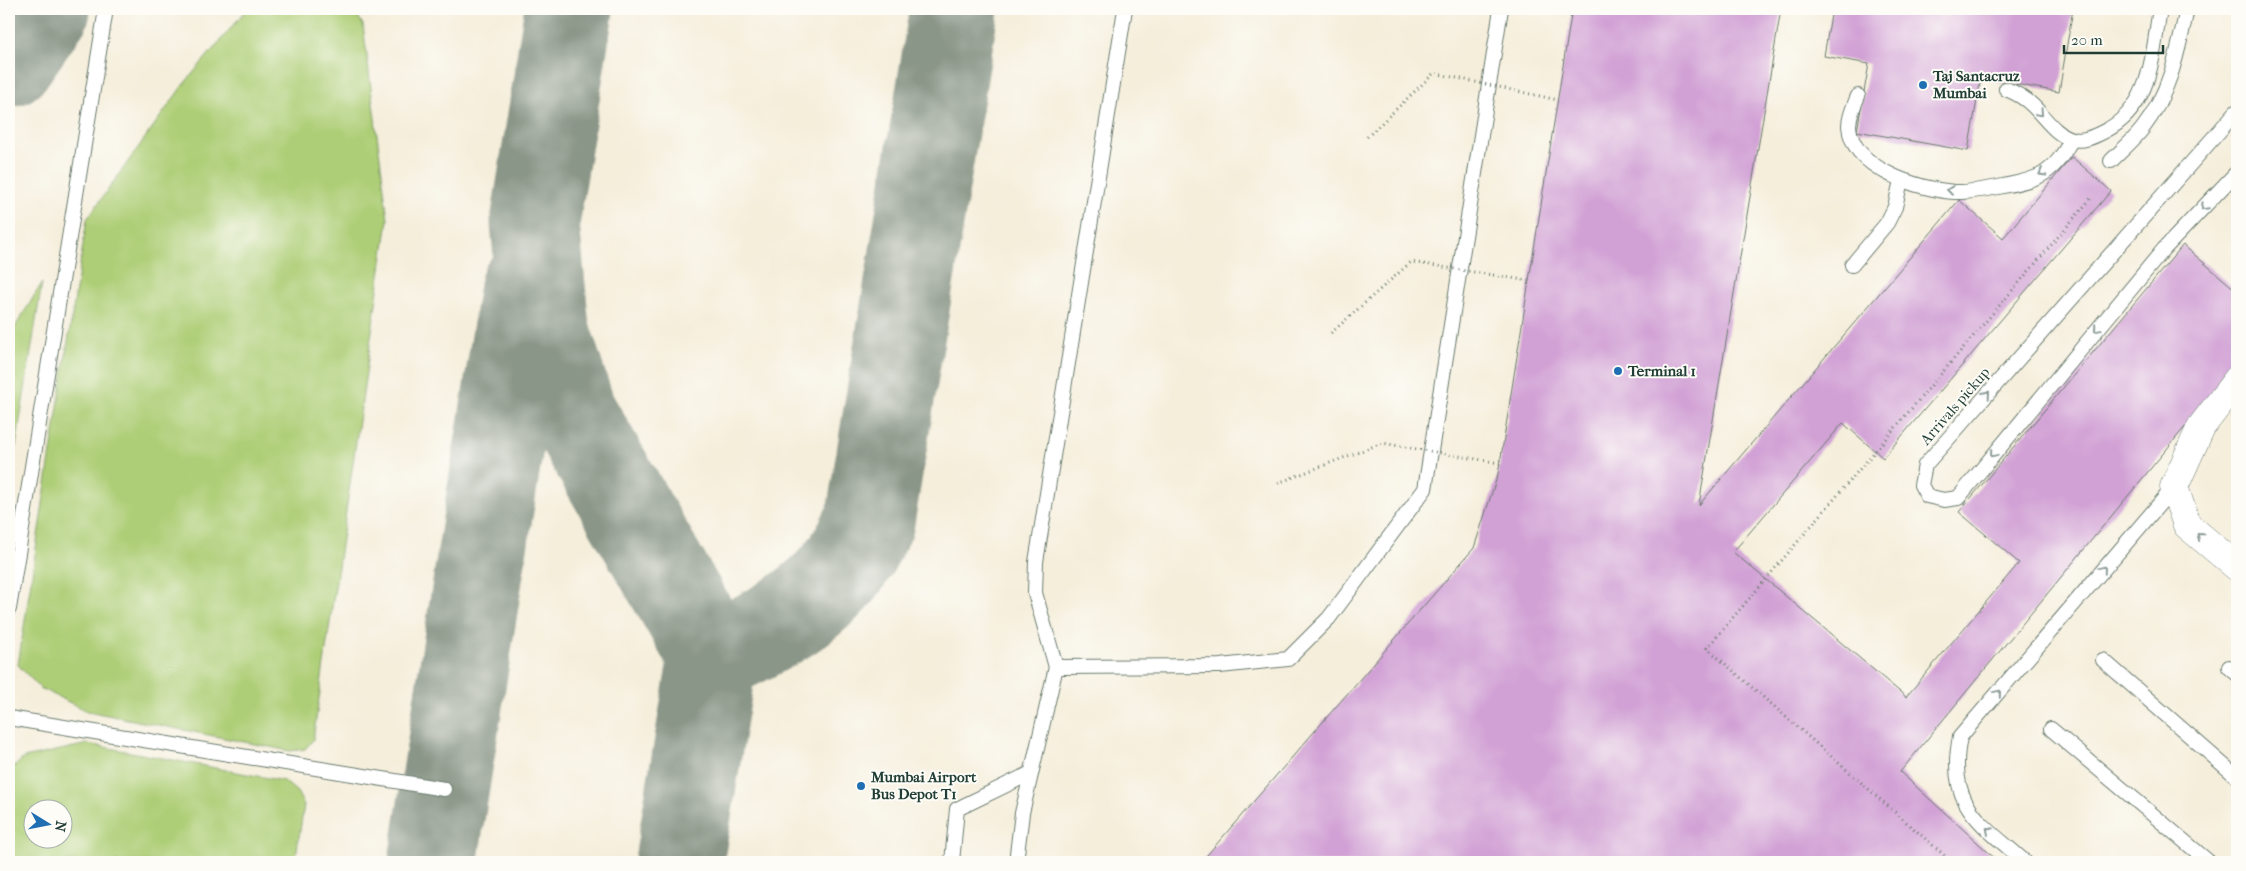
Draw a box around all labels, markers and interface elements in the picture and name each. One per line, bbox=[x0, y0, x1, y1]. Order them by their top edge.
scale bar bbox=[2064, 22, 2162, 54]
text: 20 m bbox=[2071, 31, 2103, 49]
place label: Taj Santacruz Mumbai bbox=[1932, 67, 2020, 102]
marker: Taj Santacruz Mumbai bbox=[1917, 79, 1929, 91]
one-way arrow bbox=[2034, 107, 2043, 116]
one-way arrow bbox=[2039, 167, 2048, 177]
one-way arrow bbox=[1945, 185, 1953, 196]
one-way arrow bbox=[2201, 201, 2210, 210]
one-way arrow bbox=[2093, 324, 2102, 333]
place label: Terminal 1 bbox=[1627, 362, 1696, 380]
street label: Arrivals pickup bbox=[1916, 363, 1994, 449]
marker: Terminal 1 bbox=[1612, 365, 1624, 377]
one-way arrow bbox=[1982, 391, 1991, 400]
one-way arrow bbox=[1990, 448, 1998, 457]
one-way arrow bbox=[2196, 532, 2205, 541]
one-way arrow bbox=[2098, 566, 2106, 575]
one-way arrow bbox=[1992, 689, 2001, 698]
place label: Mumbai Airport Bus Depot T1 bbox=[870, 768, 977, 803]
marker: Mumbai Airport Bus Depot T1 bbox=[855, 780, 867, 792]
north arrow bbox=[22, 798, 72, 848]
text: N bbox=[51, 819, 70, 833]
one-way arrow bbox=[1985, 827, 1994, 836]

